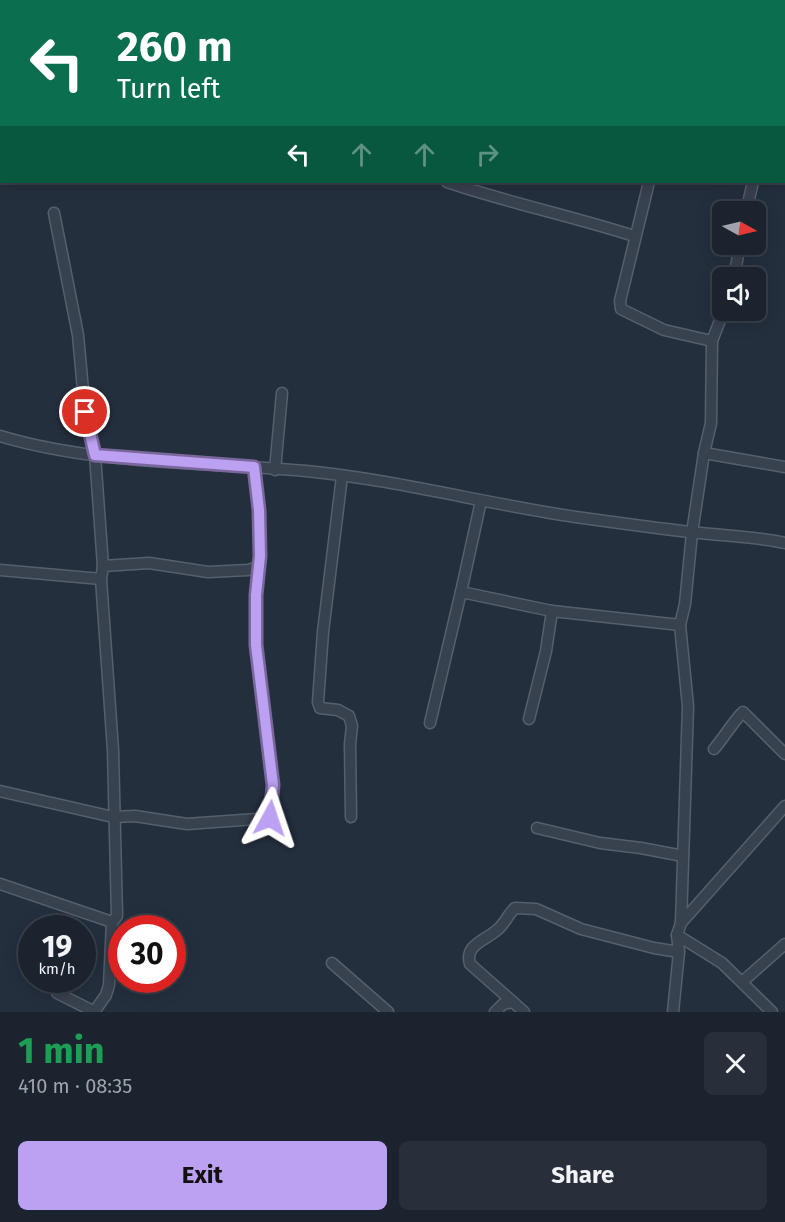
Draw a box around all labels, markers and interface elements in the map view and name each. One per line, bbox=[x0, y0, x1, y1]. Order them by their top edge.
text: 260 m bbox=[117, 22, 232, 72]
icon: left bbox=[18, 24, 96, 102]
text: Turn left bbox=[117, 73, 220, 105]
icon: left bbox=[282, 138, 315, 171]
icon: ahead bbox=[345, 138, 378, 171]
icon: ahead bbox=[408, 138, 441, 171]
icon: right bbox=[471, 138, 504, 171]
north arrow bbox=[712, 201, 766, 255]
map controls bbox=[712, 201, 766, 321]
button: sound bbox=[712, 267, 766, 321]
pin bbox=[59, 386, 110, 437]
icon: arrive bbox=[68, 395, 101, 428]
position arrow bbox=[238, 786, 302, 850]
speed limit sign: 30 bbox=[108, 915, 186, 993]
text: 19 bbox=[42, 929, 72, 965]
text: km/h bbox=[38, 960, 76, 978]
text: 1 min bbox=[18, 1029, 105, 1073]
button: close bbox=[704, 1032, 767, 1095]
text: 410 m · 08:35 bbox=[18, 1074, 132, 1098]
button: Exit bbox=[18, 1141, 387, 1210]
button: Share bbox=[399, 1141, 767, 1210]

